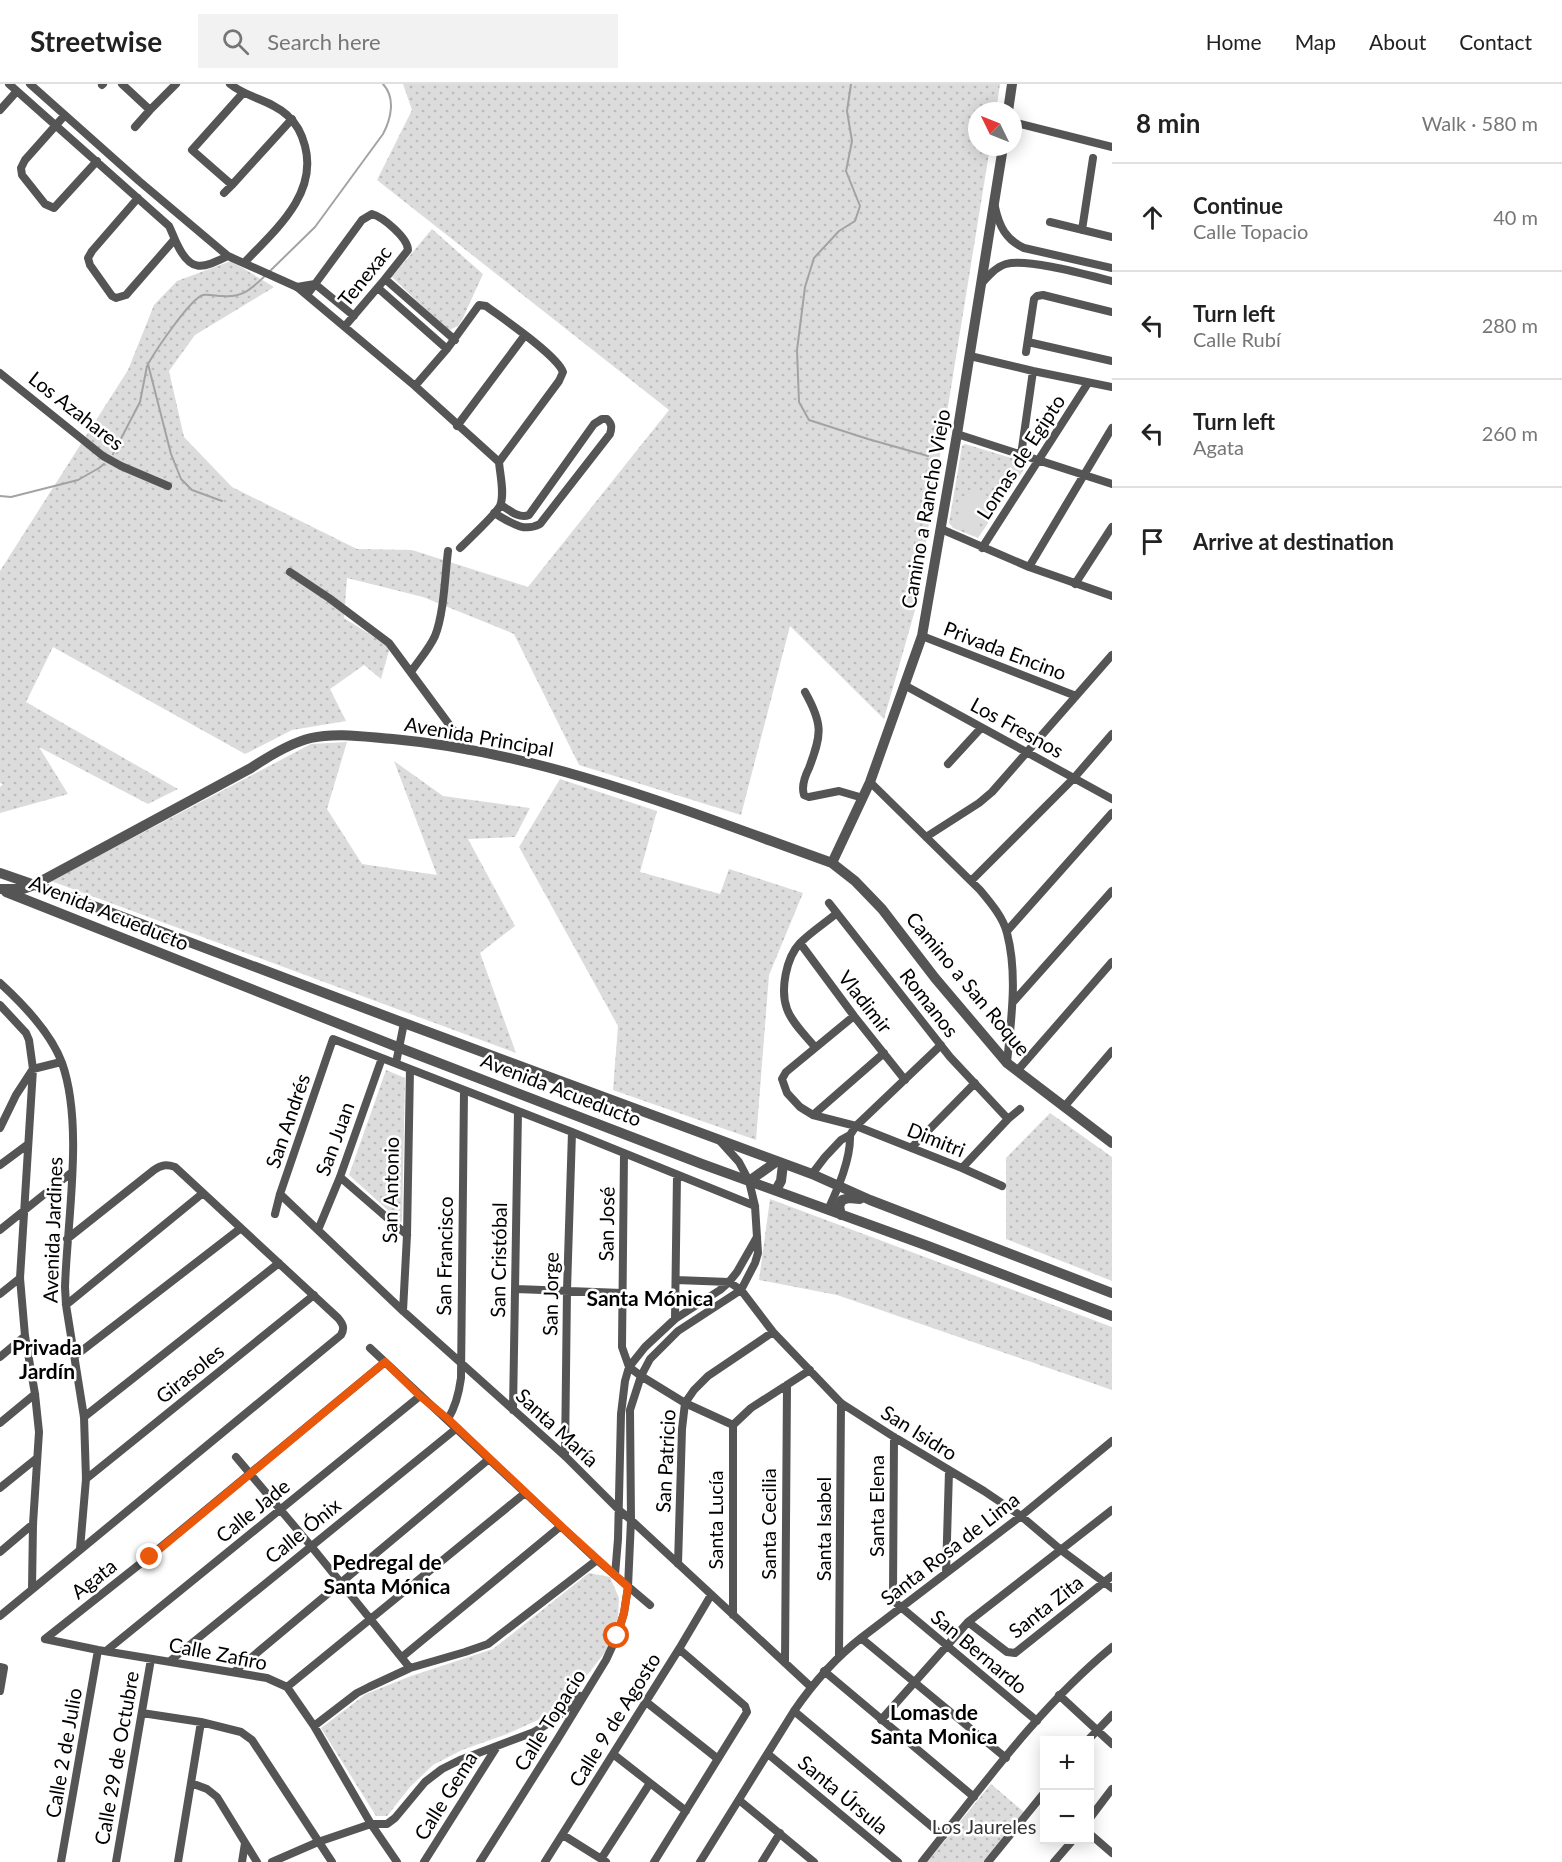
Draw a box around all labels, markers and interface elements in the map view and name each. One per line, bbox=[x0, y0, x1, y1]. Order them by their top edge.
search box bbox=[198, 14, 618, 68]
text: Streetwise bbox=[30, 24, 162, 58]
icon: search bbox=[219, 25, 252, 58]
text: Search here bbox=[267, 28, 381, 55]
text: Home bbox=[1206, 29, 1262, 54]
text: Map bbox=[1295, 29, 1336, 54]
text: About bbox=[1369, 29, 1426, 54]
text: Contact bbox=[1459, 29, 1532, 54]
north arrow bbox=[968, 102, 1022, 156]
text: 8 min bbox=[1136, 107, 1200, 139]
text: Walk · 580 m bbox=[1422, 111, 1538, 135]
text: Continue bbox=[1193, 192, 1283, 219]
icon: ahead bbox=[1136, 201, 1169, 234]
text: 40 m bbox=[1493, 205, 1538, 229]
text: Calle Topacio bbox=[1193, 219, 1308, 243]
street label: Tenexac bbox=[333, 240, 396, 311]
text: Turn left bbox=[1193, 300, 1275, 327]
icon: left bbox=[1136, 309, 1169, 342]
text: 280 m bbox=[1482, 313, 1538, 337]
text: Calle Rubí bbox=[1193, 327, 1281, 351]
street label: Los Azahares bbox=[24, 366, 129, 455]
street label: Lomas de Egipto bbox=[971, 390, 1069, 523]
street label: Camino a Rancho Viejo bbox=[896, 407, 954, 610]
text: Turn left bbox=[1193, 408, 1275, 435]
icon: left bbox=[1136, 417, 1169, 450]
text: 260 m bbox=[1482, 421, 1538, 445]
text: Agata bbox=[1193, 435, 1244, 459]
icon: arrive bbox=[1136, 525, 1169, 558]
text: Arrive at destination bbox=[1193, 528, 1394, 555]
street label: Privada Encino bbox=[941, 616, 1070, 684]
street label: Los Fresnos bbox=[967, 692, 1068, 762]
street label: Avenida Principal bbox=[403, 711, 556, 761]
street label: Avenida Acueducto bbox=[26, 869, 193, 955]
street label: Camino a San Roque bbox=[902, 907, 1036, 1060]
street label: Romanos bbox=[895, 963, 964, 1042]
street label: Vladimir bbox=[834, 965, 898, 1038]
street label: Avenida Acueducto bbox=[478, 1047, 645, 1131]
street label: San Andrés bbox=[260, 1070, 314, 1171]
street label: San Juan bbox=[310, 1098, 358, 1179]
street label: Dimitri bbox=[904, 1117, 969, 1161]
street label: San Antonio bbox=[377, 1137, 403, 1243]
street label: Avenida Jardines bbox=[37, 1156, 67, 1303]
street label: San José bbox=[593, 1186, 619, 1262]
street label: San Francisco bbox=[431, 1196, 457, 1316]
street label: San Cristóbal bbox=[485, 1202, 511, 1318]
street label: San Jorge bbox=[537, 1252, 563, 1336]
district label: Santa Mónica bbox=[587, 1285, 713, 1310]
district label: Privada Jardín bbox=[12, 1334, 82, 1383]
street label: Girasoles bbox=[151, 1339, 228, 1408]
street label: Santa María bbox=[511, 1383, 604, 1472]
street label: San Isidro bbox=[877, 1399, 962, 1465]
street label: San Patricio bbox=[650, 1409, 680, 1513]
street label: Santa Elena bbox=[864, 1455, 888, 1557]
street label: Santa Cecilia bbox=[756, 1468, 780, 1580]
street label: Santa Lucía bbox=[703, 1470, 727, 1570]
street label: Calle Jade bbox=[211, 1473, 294, 1547]
street label: Santa Isabel bbox=[811, 1477, 835, 1581]
street label: Santa Rosa de Lima bbox=[875, 1487, 1023, 1610]
street label: Calle Ónix bbox=[260, 1493, 345, 1568]
route end bbox=[136, 1543, 162, 1569]
district label: Pedregal de Santa Mónica bbox=[324, 1549, 450, 1598]
street label: Agata bbox=[66, 1553, 121, 1603]
street label: Santa Zita bbox=[1003, 1570, 1087, 1643]
street label: San Bernardo bbox=[927, 1604, 1033, 1698]
route start bbox=[603, 1622, 629, 1648]
street label: Calle Zafiro bbox=[167, 1632, 269, 1674]
street label: Calle 9 de Agosto bbox=[563, 1648, 665, 1791]
street label: Calle Topacio bbox=[508, 1664, 590, 1775]
street label: Calle 29 de Octubre bbox=[89, 1669, 143, 1847]
street label: Calle 2 de Julio bbox=[40, 1686, 86, 1820]
district label: Lomas de Santa Monica bbox=[871, 1699, 997, 1748]
map controls bbox=[1040, 1736, 1094, 1844]
button: + bbox=[1040, 1736, 1094, 1790]
street label: Calle Gema bbox=[409, 1747, 482, 1844]
street label: Santa Úrsula bbox=[794, 1750, 893, 1839]
button: − bbox=[1040, 1790, 1094, 1844]
park label: Los Jaureles bbox=[932, 1814, 1036, 1838]

